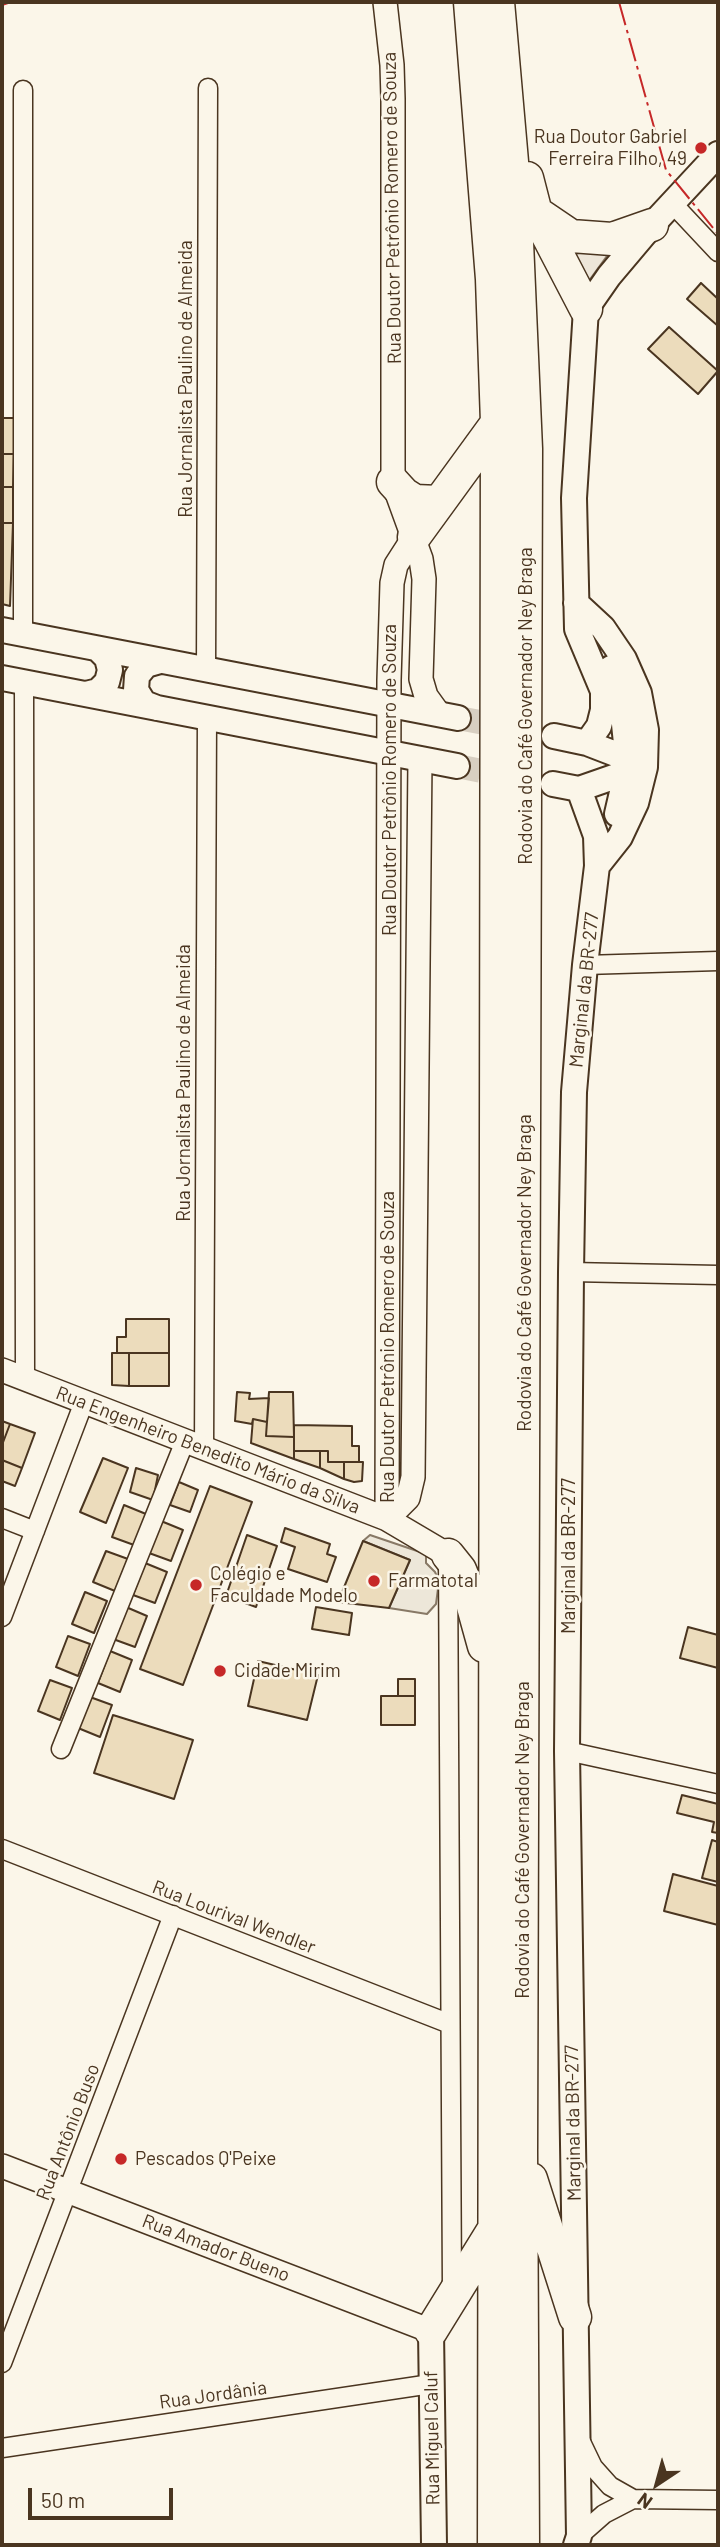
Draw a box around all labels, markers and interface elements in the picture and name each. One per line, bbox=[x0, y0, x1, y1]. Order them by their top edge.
street label: Rua Doutor Petrônio Romero de Souza bbox=[378, 52, 406, 364]
place label: Rua Doutor Gabriel Ferreira Filho, 49 bbox=[534, 126, 687, 170]
marker: Rua Doutor Gabriel Ferreira Filho, 49 bbox=[693, 140, 709, 156]
street label: Rua Jornalista Paulino de Almeida bbox=[175, 240, 197, 518]
street label: Rodovia do Café Governador Ney Braga bbox=[515, 547, 537, 865]
street label: Rua Doutor Petrônio Romero de Souza bbox=[379, 624, 401, 936]
street label: Marginal da BR-277 bbox=[565, 911, 603, 1069]
street label: Rua Jornalista Paulino de Almeida bbox=[173, 944, 195, 1222]
street label: Rodovia do Café Governador Ney Braga bbox=[514, 1114, 536, 1432]
street label: Rua Doutor Petrônio Romero de Souza bbox=[377, 1191, 399, 1503]
street label: Rua Engenheiro Benedito Mário da Silva bbox=[53, 1381, 363, 1519]
street label: Marginal da BR-277 bbox=[558, 1478, 580, 1634]
place label: Colégio e Faculdade Modelo bbox=[210, 1563, 358, 1607]
place label: Farmatotal bbox=[388, 1570, 478, 1592]
marker: Farmatotal bbox=[366, 1573, 382, 1589]
marker: Colégio e Faculdade Modelo bbox=[188, 1577, 204, 1593]
place label: Cidade Mirim bbox=[234, 1660, 341, 1682]
marker: Cidade Mirim bbox=[212, 1663, 228, 1679]
street label: Rodovia do Café Governador Ney Braga bbox=[512, 1681, 534, 1999]
street label: Rua Lourival Wendler bbox=[149, 1875, 319, 1959]
street label: Marginal da BR-277 bbox=[560, 2045, 586, 2201]
street label: Rua Antônio Buso bbox=[31, 2060, 105, 2204]
place label: Pescados Q'Peixe bbox=[135, 2148, 276, 2170]
marker: Pescados Q'Peixe bbox=[113, 2151, 129, 2167]
street label: Rua Amador Bueno bbox=[139, 2209, 293, 2287]
street label: Rua Miguel Caluf bbox=[419, 2370, 445, 2506]
street label: Rua Jordânia bbox=[158, 2376, 268, 2414]
north arrow bbox=[622, 2449, 692, 2519]
scale bar bbox=[32, 2474, 177, 2518]
text: 50 m bbox=[41, 2487, 85, 2512]
text: N bbox=[632, 2488, 656, 2514]

